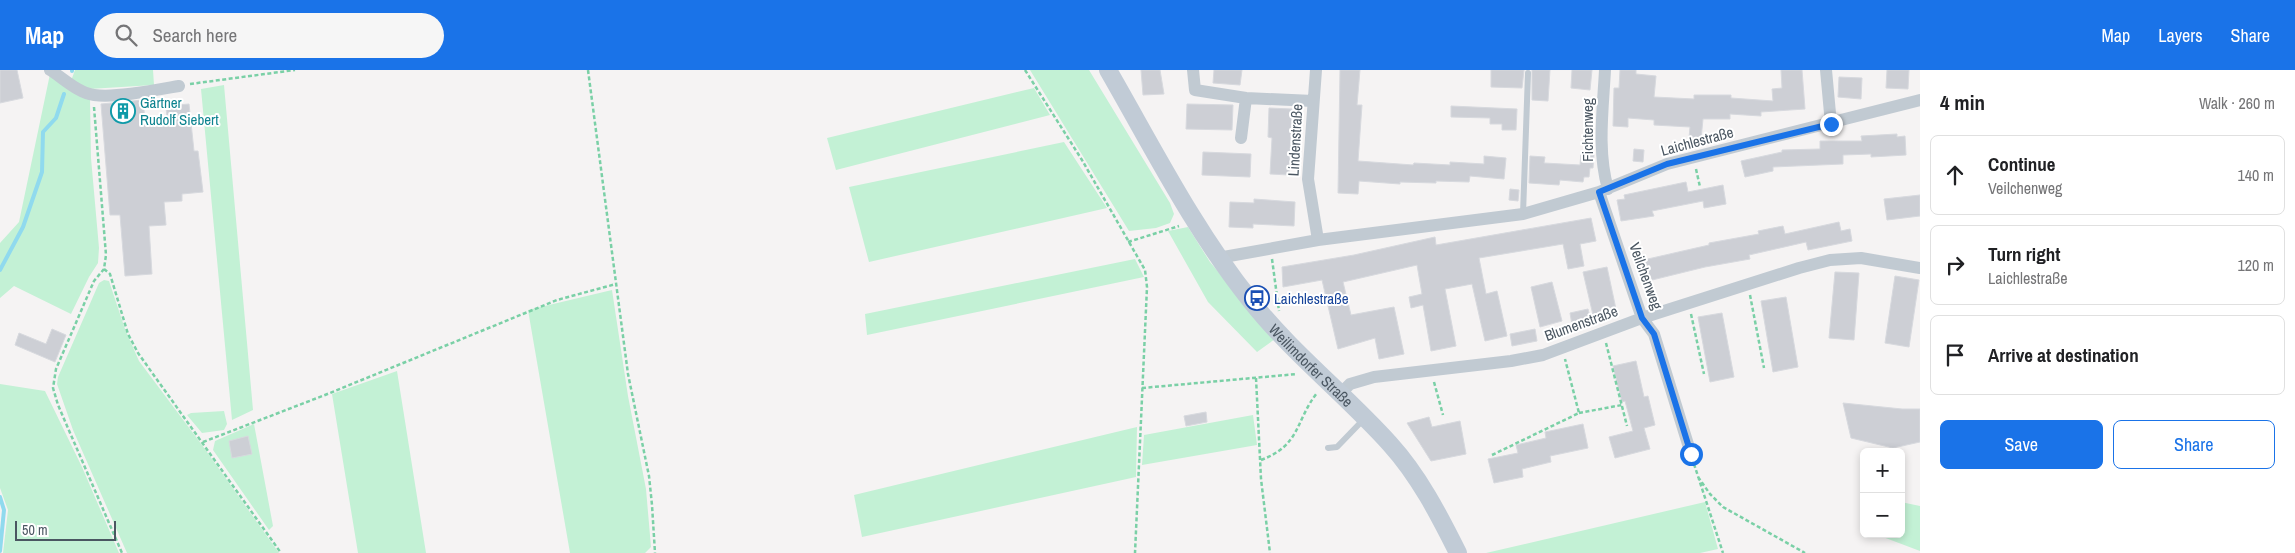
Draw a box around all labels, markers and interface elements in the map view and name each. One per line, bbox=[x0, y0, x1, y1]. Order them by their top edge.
search box bbox=[94, 13, 444, 58]
text: Map bbox=[25, 19, 64, 51]
icon: search bbox=[112, 21, 140, 49]
text: Search here bbox=[152, 22, 237, 48]
text: Map bbox=[2102, 23, 2130, 48]
text: Layers bbox=[2158, 23, 2203, 48]
text: Share bbox=[2231, 23, 2270, 48]
text: 4 min bbox=[1940, 88, 1985, 117]
place label: Gärtner Rudolf Siebert bbox=[140, 92, 219, 130]
text: Walk · 260 m bbox=[2199, 92, 2275, 114]
building icon: Gärtner Rudolf Siebert bbox=[110, 98, 136, 124]
street label: Fichtenweg bbox=[1577, 98, 1598, 162]
street label: Lindenstraße bbox=[1283, 103, 1307, 177]
route end bbox=[1820, 113, 1843, 136]
street label: Laichlestraße bbox=[1658, 121, 1736, 161]
text: Continue bbox=[1988, 151, 2056, 177]
icon: ahead bbox=[1941, 161, 1969, 189]
text: 140 m bbox=[2238, 164, 2274, 186]
text: Veilchenweg bbox=[1988, 177, 2062, 199]
street label: Veilchenweg bbox=[1624, 240, 1668, 313]
text: Turn right bbox=[1988, 241, 2060, 267]
icon: right bbox=[1941, 251, 1969, 279]
text: 120 m bbox=[2238, 254, 2274, 276]
text: Laichlestraße bbox=[1988, 267, 2068, 289]
bus stop icon: Laichlestraße bbox=[1244, 285, 1270, 311]
place label: Laichlestraße bbox=[1274, 288, 1349, 309]
street label: Blumenstraße bbox=[1541, 300, 1621, 346]
street label: Weilimdorfer Straße bbox=[1264, 319, 1358, 411]
icon: arrive bbox=[1941, 341, 1969, 369]
text: Arrive at destination bbox=[1988, 342, 2139, 368]
button: Save bbox=[1940, 420, 2103, 469]
button: Share bbox=[2113, 420, 2275, 469]
route start bbox=[1680, 443, 1703, 466]
map controls bbox=[1860, 448, 1905, 538]
button: + bbox=[1860, 448, 1905, 493]
button: − bbox=[1860, 493, 1905, 538]
scale bar bbox=[15, 518, 116, 541]
text: 50 m bbox=[22, 521, 48, 539]

